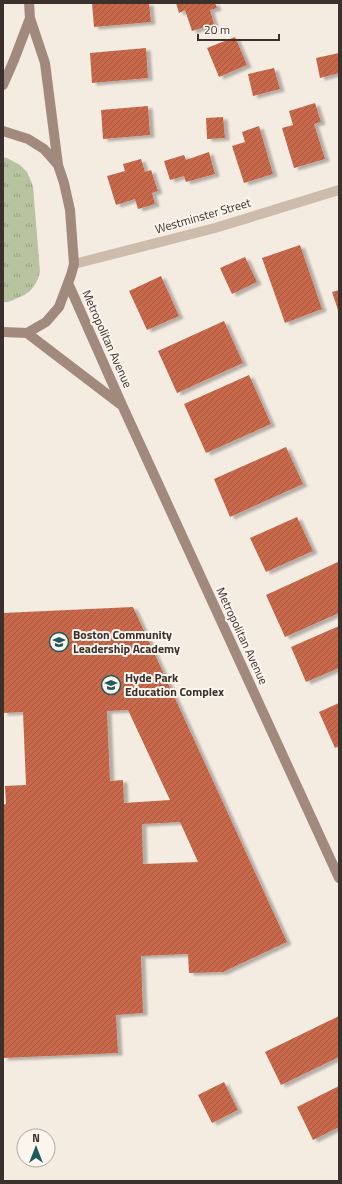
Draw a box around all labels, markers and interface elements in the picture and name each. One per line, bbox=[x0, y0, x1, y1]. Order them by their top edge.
scale bar bbox=[198, 16, 279, 42]
text: 20 m bbox=[204, 20, 230, 39]
street label: Westminster Street bbox=[153, 193, 254, 238]
street label: Metropolitan Avenue bbox=[77, 287, 138, 391]
street label: Metropolitan Avenue bbox=[212, 584, 273, 688]
place label: Boston Community Leadership Academy bbox=[73, 625, 180, 658]
school or university icon: Boston Community Leadership Academy bbox=[48, 631, 70, 653]
place label: Hyde Park Education Complex bbox=[125, 668, 224, 701]
school or university icon: Hyde Park Education Complex bbox=[100, 674, 122, 696]
north arrow bbox=[16, 1128, 56, 1168]
text: N bbox=[32, 1130, 40, 1146]

